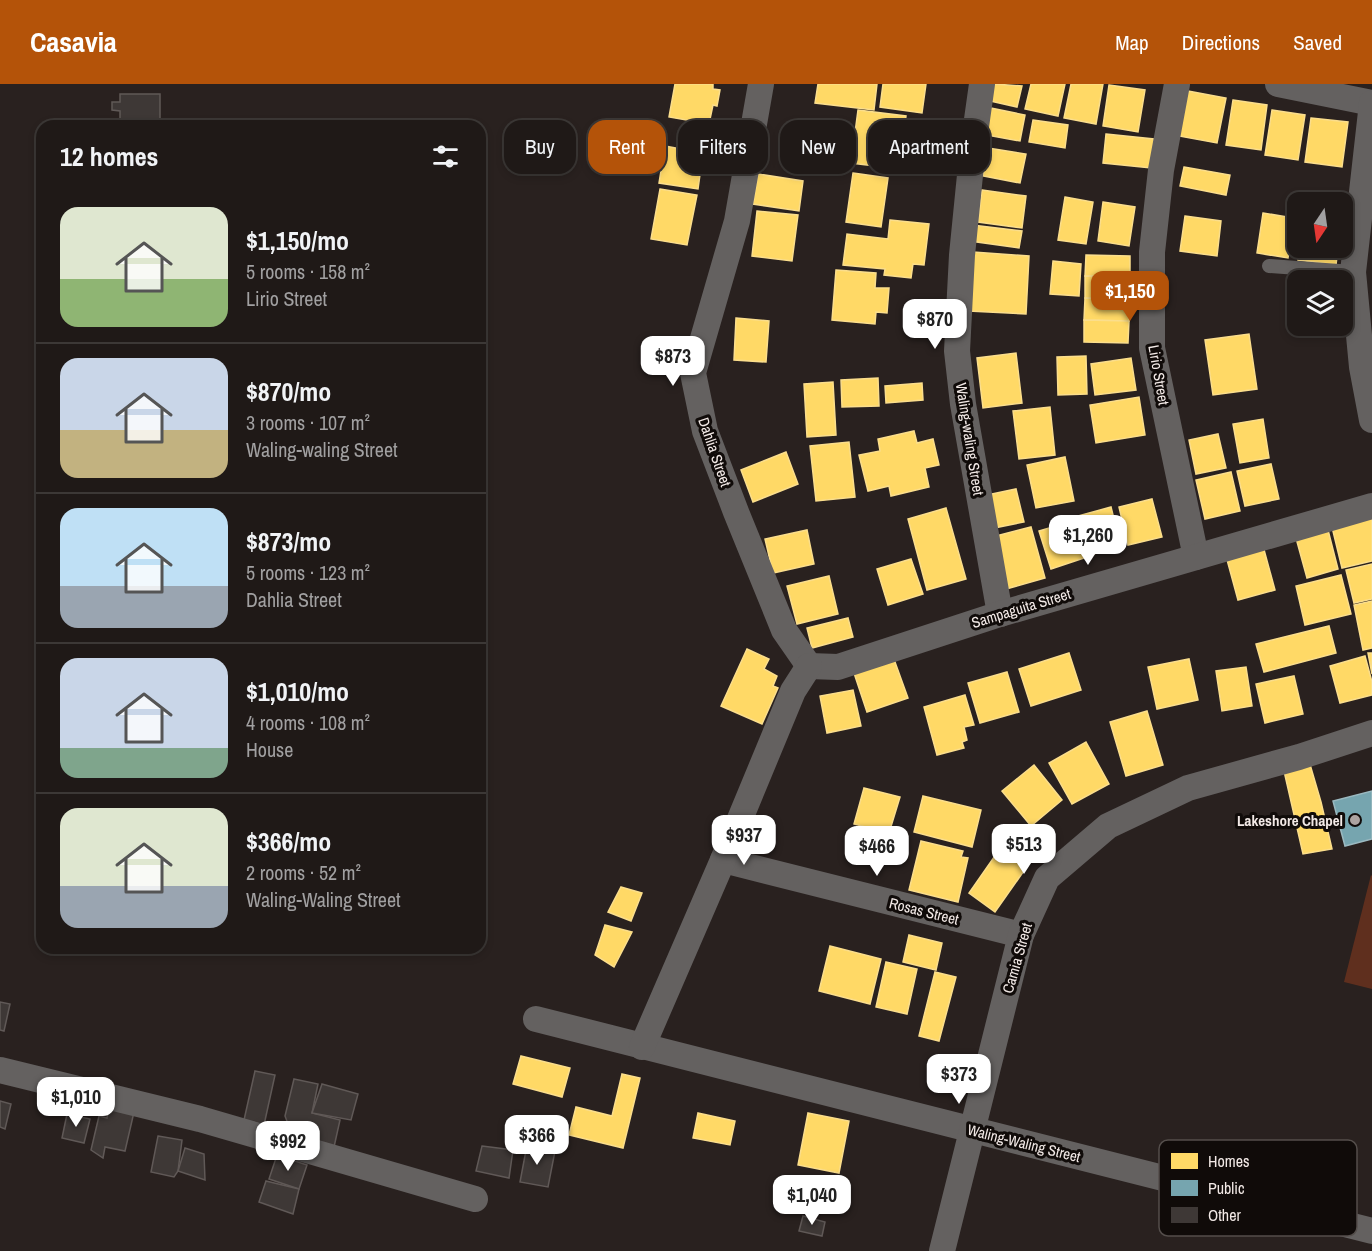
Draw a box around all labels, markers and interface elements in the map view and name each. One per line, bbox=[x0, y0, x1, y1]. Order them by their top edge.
text: Casavia bbox=[30, 23, 117, 61]
text: Map bbox=[1115, 28, 1149, 57]
text: Directions bbox=[1182, 28, 1260, 57]
text: Saved bbox=[1293, 28, 1342, 57]
chip: Buy bbox=[504, 120, 576, 174]
chip: Rent bbox=[588, 120, 666, 174]
chip: Filters bbox=[678, 120, 768, 174]
chip: New bbox=[780, 120, 856, 174]
chip: Apartment bbox=[868, 120, 990, 174]
text: 12 homes bbox=[60, 139, 158, 174]
icon: filters bbox=[429, 140, 462, 173]
north arrow bbox=[1287, 192, 1353, 258]
map controls bbox=[1287, 192, 1353, 336]
text: $1,150/mo bbox=[246, 223, 349, 258]
icon: home bbox=[108, 231, 180, 303]
text: 5 rooms · 158 m² bbox=[246, 258, 370, 285]
button: layers bbox=[1287, 270, 1353, 336]
pin: $1,150 bbox=[1081, 271, 1179, 322]
text: $1,150 bbox=[1105, 277, 1155, 304]
text: Lirio Street bbox=[246, 285, 327, 312]
pin: $870 bbox=[899, 299, 971, 350]
text: $870 bbox=[917, 305, 953, 332]
pin: $873 bbox=[637, 336, 709, 387]
text: $873 bbox=[655, 342, 691, 369]
street label: Lirio Street bbox=[1143, 343, 1175, 407]
text: $870/mo bbox=[246, 374, 331, 409]
street label: Waling-waling Street bbox=[951, 381, 989, 497]
icon: home bbox=[108, 382, 180, 454]
text: 3 rooms · 107 m² bbox=[246, 409, 370, 436]
street label: Dahlia Street bbox=[693, 415, 737, 490]
text: Waling-waling Street bbox=[246, 436, 398, 463]
pin: $1,260 bbox=[1039, 515, 1137, 566]
text: $1,260 bbox=[1063, 521, 1113, 548]
text: $873/mo bbox=[246, 524, 331, 559]
icon: home bbox=[108, 532, 180, 604]
text: 5 rooms · 123 m² bbox=[246, 559, 370, 586]
street label: Sampaguita Street bbox=[969, 583, 1074, 633]
text: Dahlia Street bbox=[246, 586, 342, 613]
text: $1,010/mo bbox=[246, 674, 349, 709]
icon: home bbox=[108, 682, 180, 754]
text: 4 rooms · 108 m² bbox=[246, 709, 370, 736]
text: House bbox=[246, 736, 293, 763]
place label: Lakeshore Chapel bbox=[1237, 810, 1343, 831]
marker: Lakeshore Chapel bbox=[1348, 813, 1362, 827]
pin: $937 bbox=[708, 815, 780, 866]
text: $937 bbox=[726, 821, 762, 848]
text: $366/mo bbox=[246, 824, 331, 859]
pin: $513 bbox=[988, 824, 1060, 875]
pin: $466 bbox=[841, 826, 913, 877]
text: $513 bbox=[1006, 830, 1042, 857]
icon: home bbox=[108, 832, 180, 904]
text: $466 bbox=[859, 832, 895, 859]
text: 2 rooms · 52 m² bbox=[246, 859, 361, 886]
text: Waling-Waling Street bbox=[246, 886, 401, 913]
street label: Rosas Street bbox=[887, 892, 962, 930]
street label: Camia Street bbox=[997, 920, 1037, 996]
pin: $373 bbox=[923, 1054, 995, 1105]
text: $373 bbox=[941, 1060, 977, 1087]
pin: $1,010 bbox=[27, 1077, 125, 1128]
text: $1,010 bbox=[51, 1083, 101, 1110]
pin: $366 bbox=[501, 1115, 573, 1166]
street label: Waling-Waling Street bbox=[965, 1119, 1083, 1167]
pin: $992 bbox=[252, 1121, 324, 1172]
text: $366 bbox=[519, 1121, 555, 1148]
text: $992 bbox=[270, 1127, 306, 1154]
legend bbox=[1159, 1140, 1357, 1236]
text: Homes bbox=[1208, 1150, 1250, 1172]
pin: $1,040 bbox=[763, 1175, 861, 1226]
text: Public bbox=[1208, 1177, 1245, 1199]
text: $1,040 bbox=[787, 1181, 837, 1208]
text: Other bbox=[1208, 1204, 1241, 1226]

